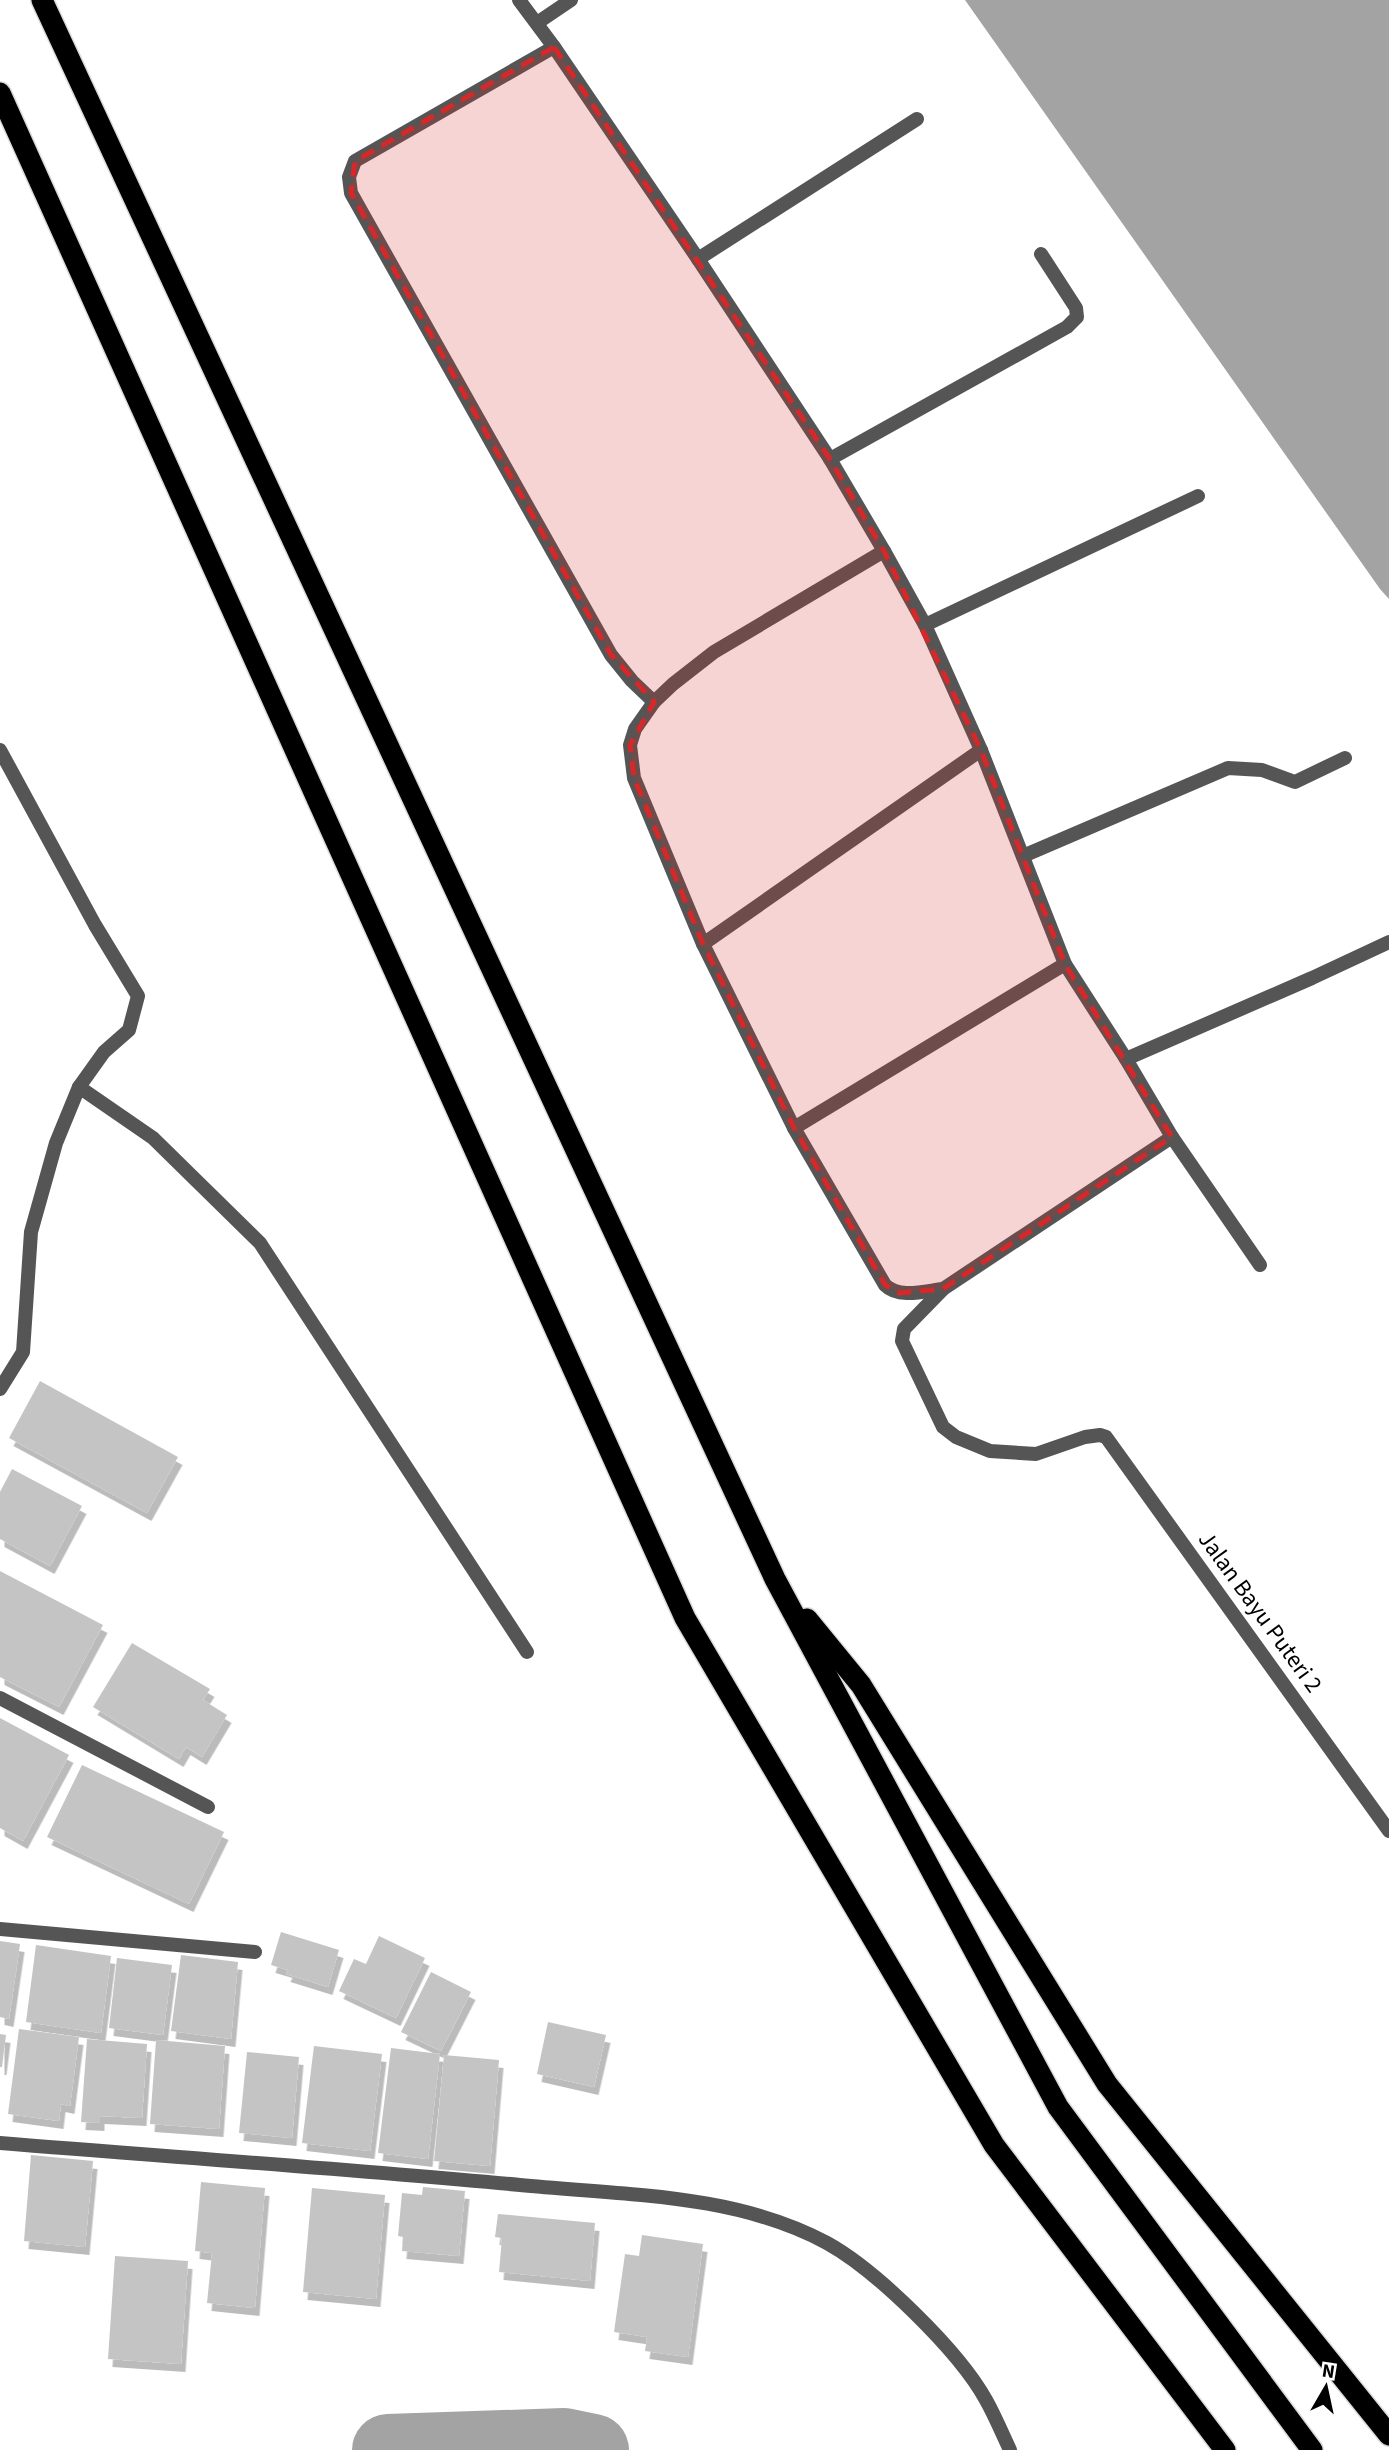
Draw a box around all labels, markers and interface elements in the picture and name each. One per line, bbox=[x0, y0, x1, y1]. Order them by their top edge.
street label: Jalan Bayu Puteri 2 bbox=[1189, 1524, 1331, 1700]
north arrow bbox=[1291, 2352, 1361, 2422]
text: N bbox=[1320, 2357, 1337, 2386]

